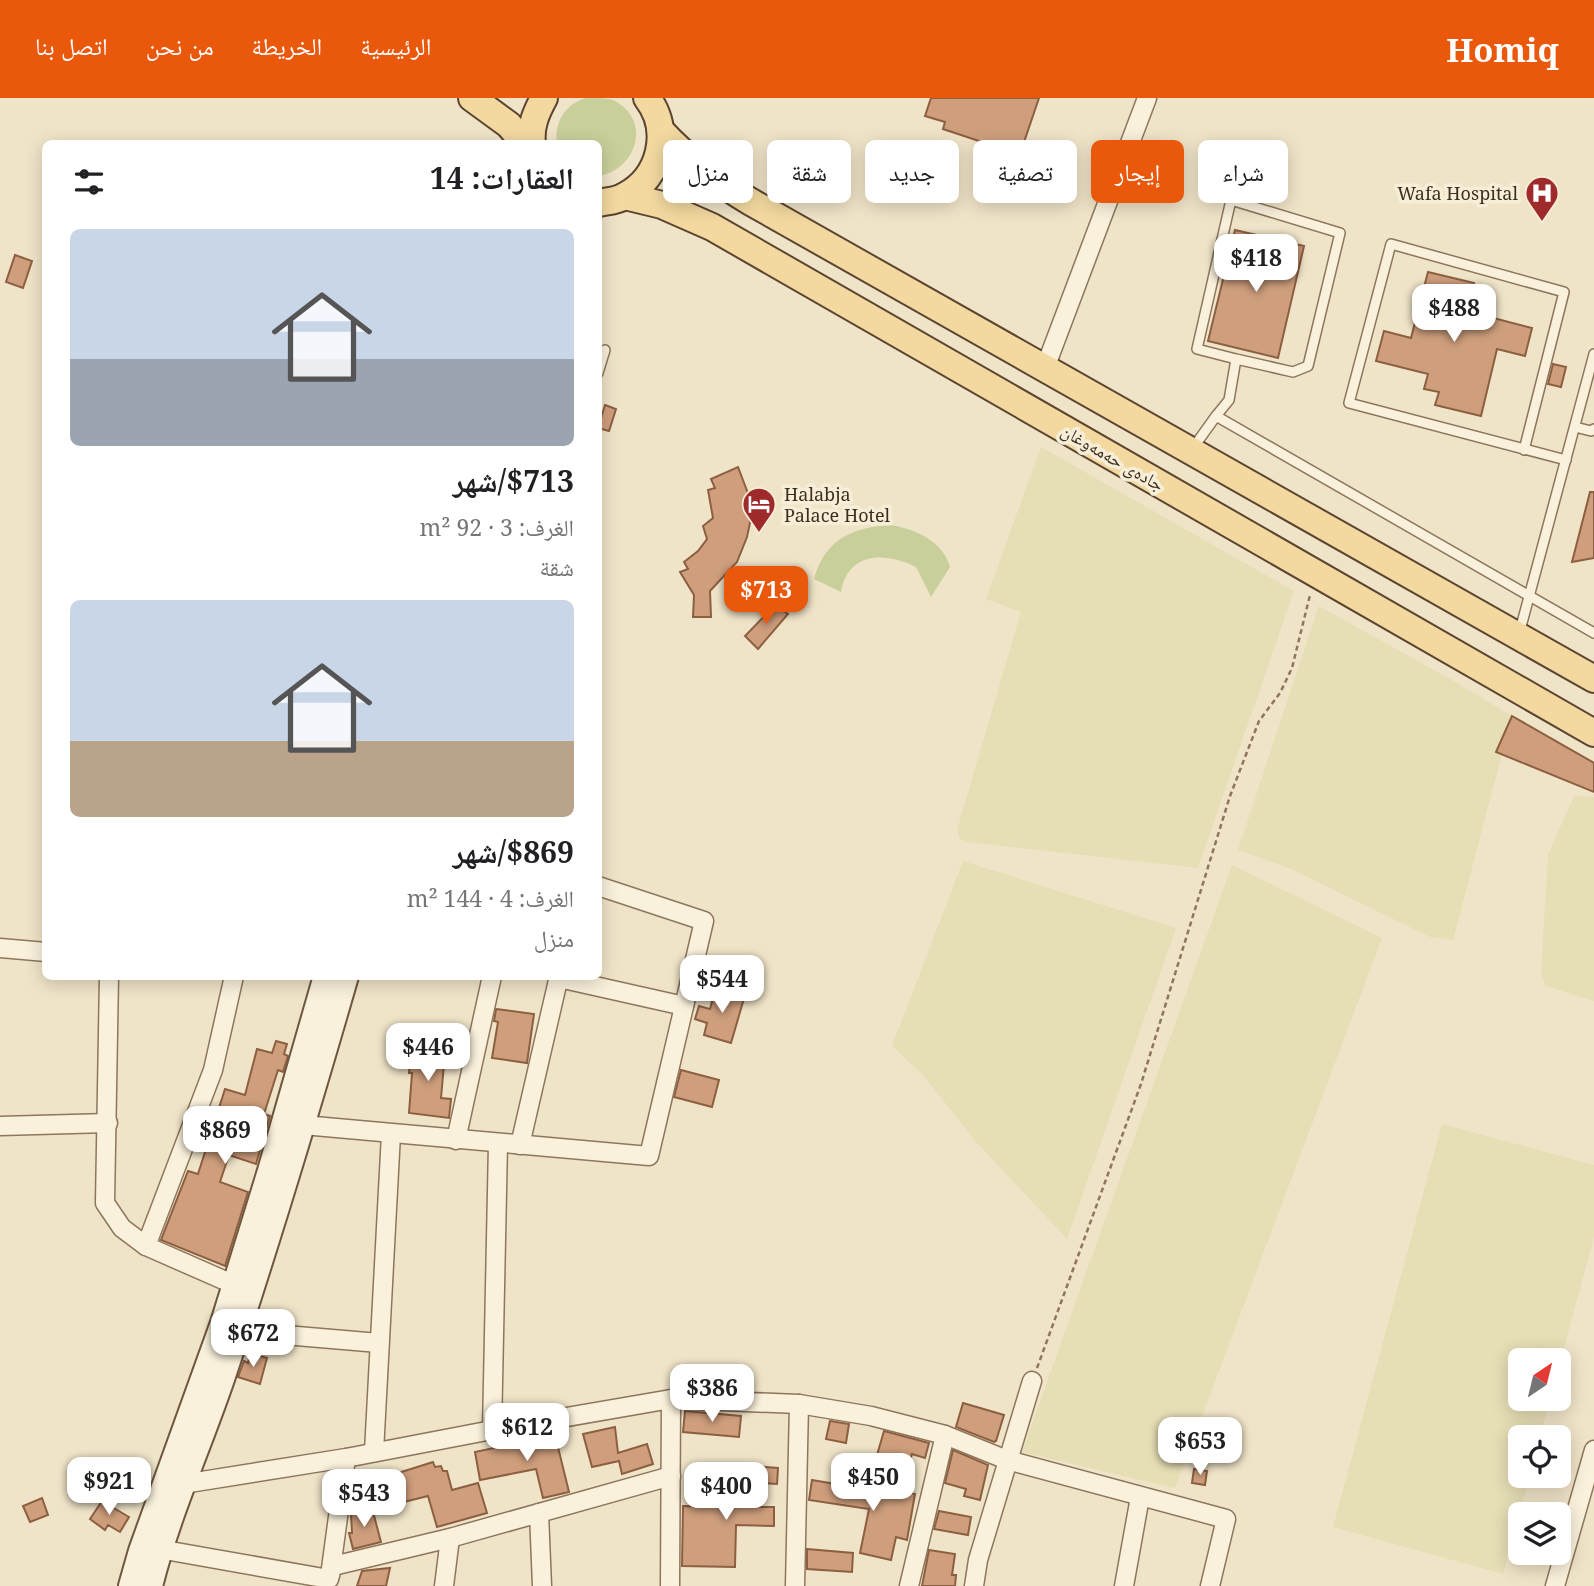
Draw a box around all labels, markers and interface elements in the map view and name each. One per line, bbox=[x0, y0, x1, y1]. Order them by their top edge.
text: Homiq bbox=[1446, 27, 1559, 72]
text: اتصل بنا bbox=[35, 29, 108, 62]
text: من نحن bbox=[146, 29, 214, 62]
text: الخريطة bbox=[252, 29, 322, 62]
text: الرئيسية bbox=[360, 29, 431, 62]
chip: منزل bbox=[663, 140, 753, 203]
chip: شقة bbox=[767, 140, 851, 203]
chip: جديد bbox=[865, 140, 959, 203]
chip: تصفية bbox=[973, 140, 1077, 203]
chip: إيجار bbox=[1091, 140, 1184, 203]
chip: شراء bbox=[1198, 140, 1288, 203]
text: العقارات: 14 bbox=[430, 157, 574, 198]
icon: filters bbox=[70, 163, 108, 201]
hospital icon: Wafa Hospital bbox=[1523, 174, 1561, 223]
place label: Wafa Hospital bbox=[1397, 181, 1518, 205]
pin: $418 bbox=[1215, 234, 1297, 294]
text: $418 bbox=[1230, 241, 1282, 273]
icon: home bbox=[259, 274, 385, 400]
pin: $488 bbox=[1413, 285, 1495, 344]
text: $488 bbox=[1428, 291, 1480, 323]
street label: جادەی حەمەوغان bbox=[1057, 418, 1169, 496]
text: $713/شهر bbox=[453, 460, 574, 501]
place label: Halabja Palace Hotel bbox=[784, 482, 891, 527]
hotel icon: Halabja Palace Hotel bbox=[740, 485, 778, 534]
text: الغرف: 3 · 92 m² bbox=[420, 511, 574, 543]
text: شقة bbox=[540, 551, 574, 583]
pin: $713 bbox=[725, 566, 807, 626]
text: $713 bbox=[740, 573, 792, 605]
icon: home bbox=[259, 645, 385, 771]
text: $869/شهر bbox=[453, 831, 574, 872]
text: الغرف: 4 · 144 m² bbox=[407, 882, 574, 914]
text: منزل bbox=[534, 922, 574, 954]
pin: $544 bbox=[681, 956, 763, 1015]
text: $544 bbox=[696, 962, 748, 994]
pin: $446 bbox=[387, 1024, 469, 1083]
text: $446 bbox=[402, 1030, 454, 1062]
pin: $869 bbox=[184, 1107, 266, 1166]
text: $869 bbox=[199, 1113, 251, 1145]
pin: $672 bbox=[212, 1310, 294, 1369]
text: $672 bbox=[227, 1316, 279, 1348]
north arrow bbox=[1508, 1348, 1572, 1410]
map controls bbox=[1508, 1348, 1571, 1565]
pin: $386 bbox=[671, 1364, 753, 1424]
text: $386 bbox=[686, 1371, 738, 1403]
pin: $612 bbox=[486, 1404, 568, 1463]
text: $612 bbox=[501, 1410, 553, 1442]
pin: $653 bbox=[1159, 1418, 1241, 1477]
text: $653 bbox=[1174, 1424, 1226, 1456]
button: locate bbox=[1508, 1425, 1571, 1488]
pin: $450 bbox=[832, 1454, 914, 1513]
pin: $921 bbox=[68, 1458, 150, 1517]
text: $450 bbox=[847, 1460, 899, 1492]
pin: $400 bbox=[685, 1462, 767, 1522]
text: $921 bbox=[83, 1464, 135, 1496]
text: $400 bbox=[700, 1469, 752, 1501]
pin: $543 bbox=[323, 1470, 405, 1529]
text: $543 bbox=[338, 1476, 390, 1508]
button: layers bbox=[1508, 1502, 1571, 1565]

